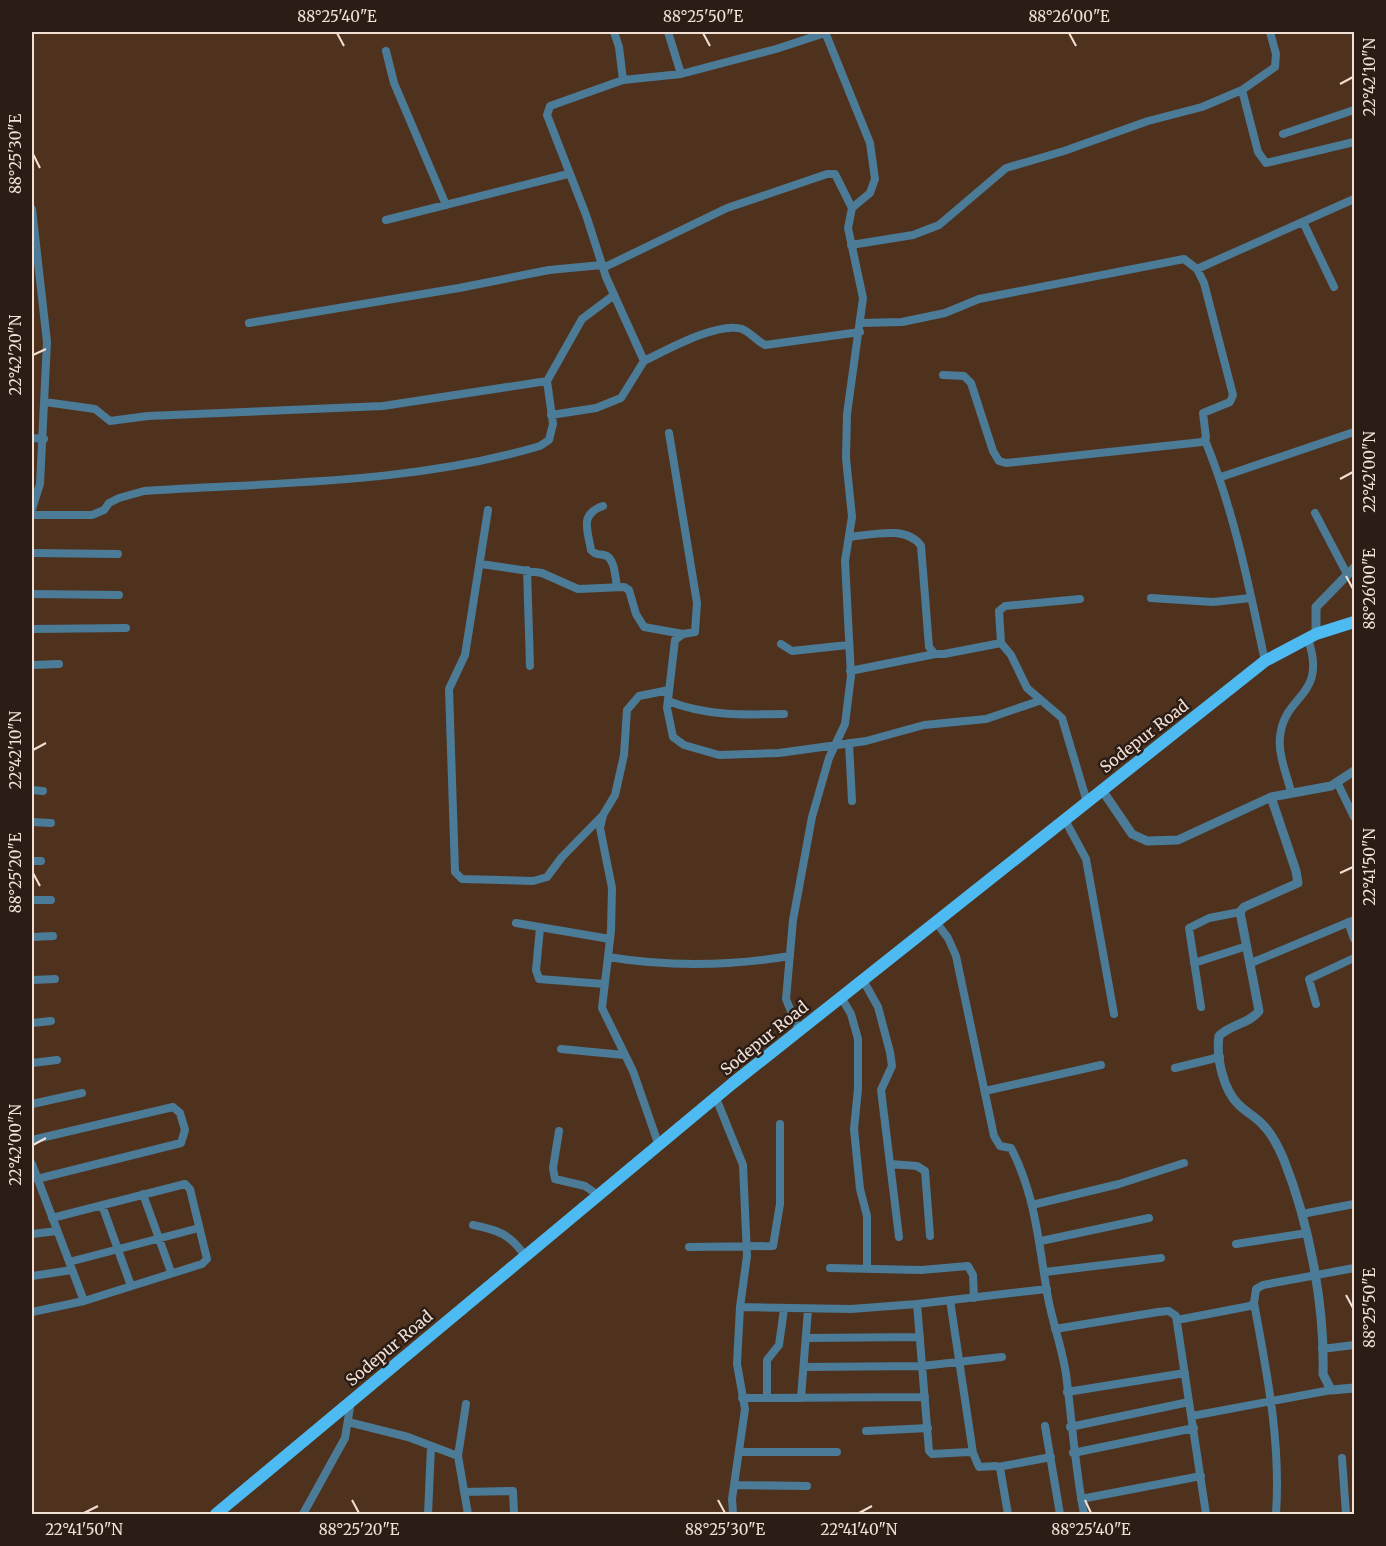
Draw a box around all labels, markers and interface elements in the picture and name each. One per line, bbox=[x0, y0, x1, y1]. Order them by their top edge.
text: 88°25'40"E bbox=[297, 7, 377, 26]
text: 88°25'50"E bbox=[663, 7, 743, 26]
text: 88°26'00"E bbox=[1028, 7, 1110, 26]
text: 22°42'10"N bbox=[1360, 37, 1379, 116]
text: 88°25'30"E bbox=[6, 113, 25, 194]
text: 22°42'20"N bbox=[6, 314, 25, 395]
text: 22°42'00"N bbox=[1360, 431, 1379, 513]
text: 88°26'00"E bbox=[1360, 548, 1379, 630]
street label: Sodepur Road bbox=[1096, 695, 1193, 777]
text: 22°42'10"N bbox=[6, 710, 25, 789]
text: 22°41'50"N bbox=[1360, 828, 1379, 906]
text: 88°25'20"E bbox=[6, 832, 25, 913]
street label: Sodepur Road bbox=[716, 996, 812, 1079]
text: 22°42'00"N bbox=[6, 1104, 25, 1186]
text: 88°25'50"E bbox=[1360, 1268, 1379, 1348]
street label: Sodepur Road bbox=[342, 1306, 437, 1390]
text: 22°41'50"N bbox=[45, 1520, 123, 1539]
text: 88°25'20"E bbox=[319, 1520, 400, 1539]
text: 88°25'30"E bbox=[685, 1520, 766, 1539]
text: 22°41'40"N bbox=[821, 1520, 898, 1539]
text: 88°25'40"E bbox=[1051, 1520, 1131, 1539]

